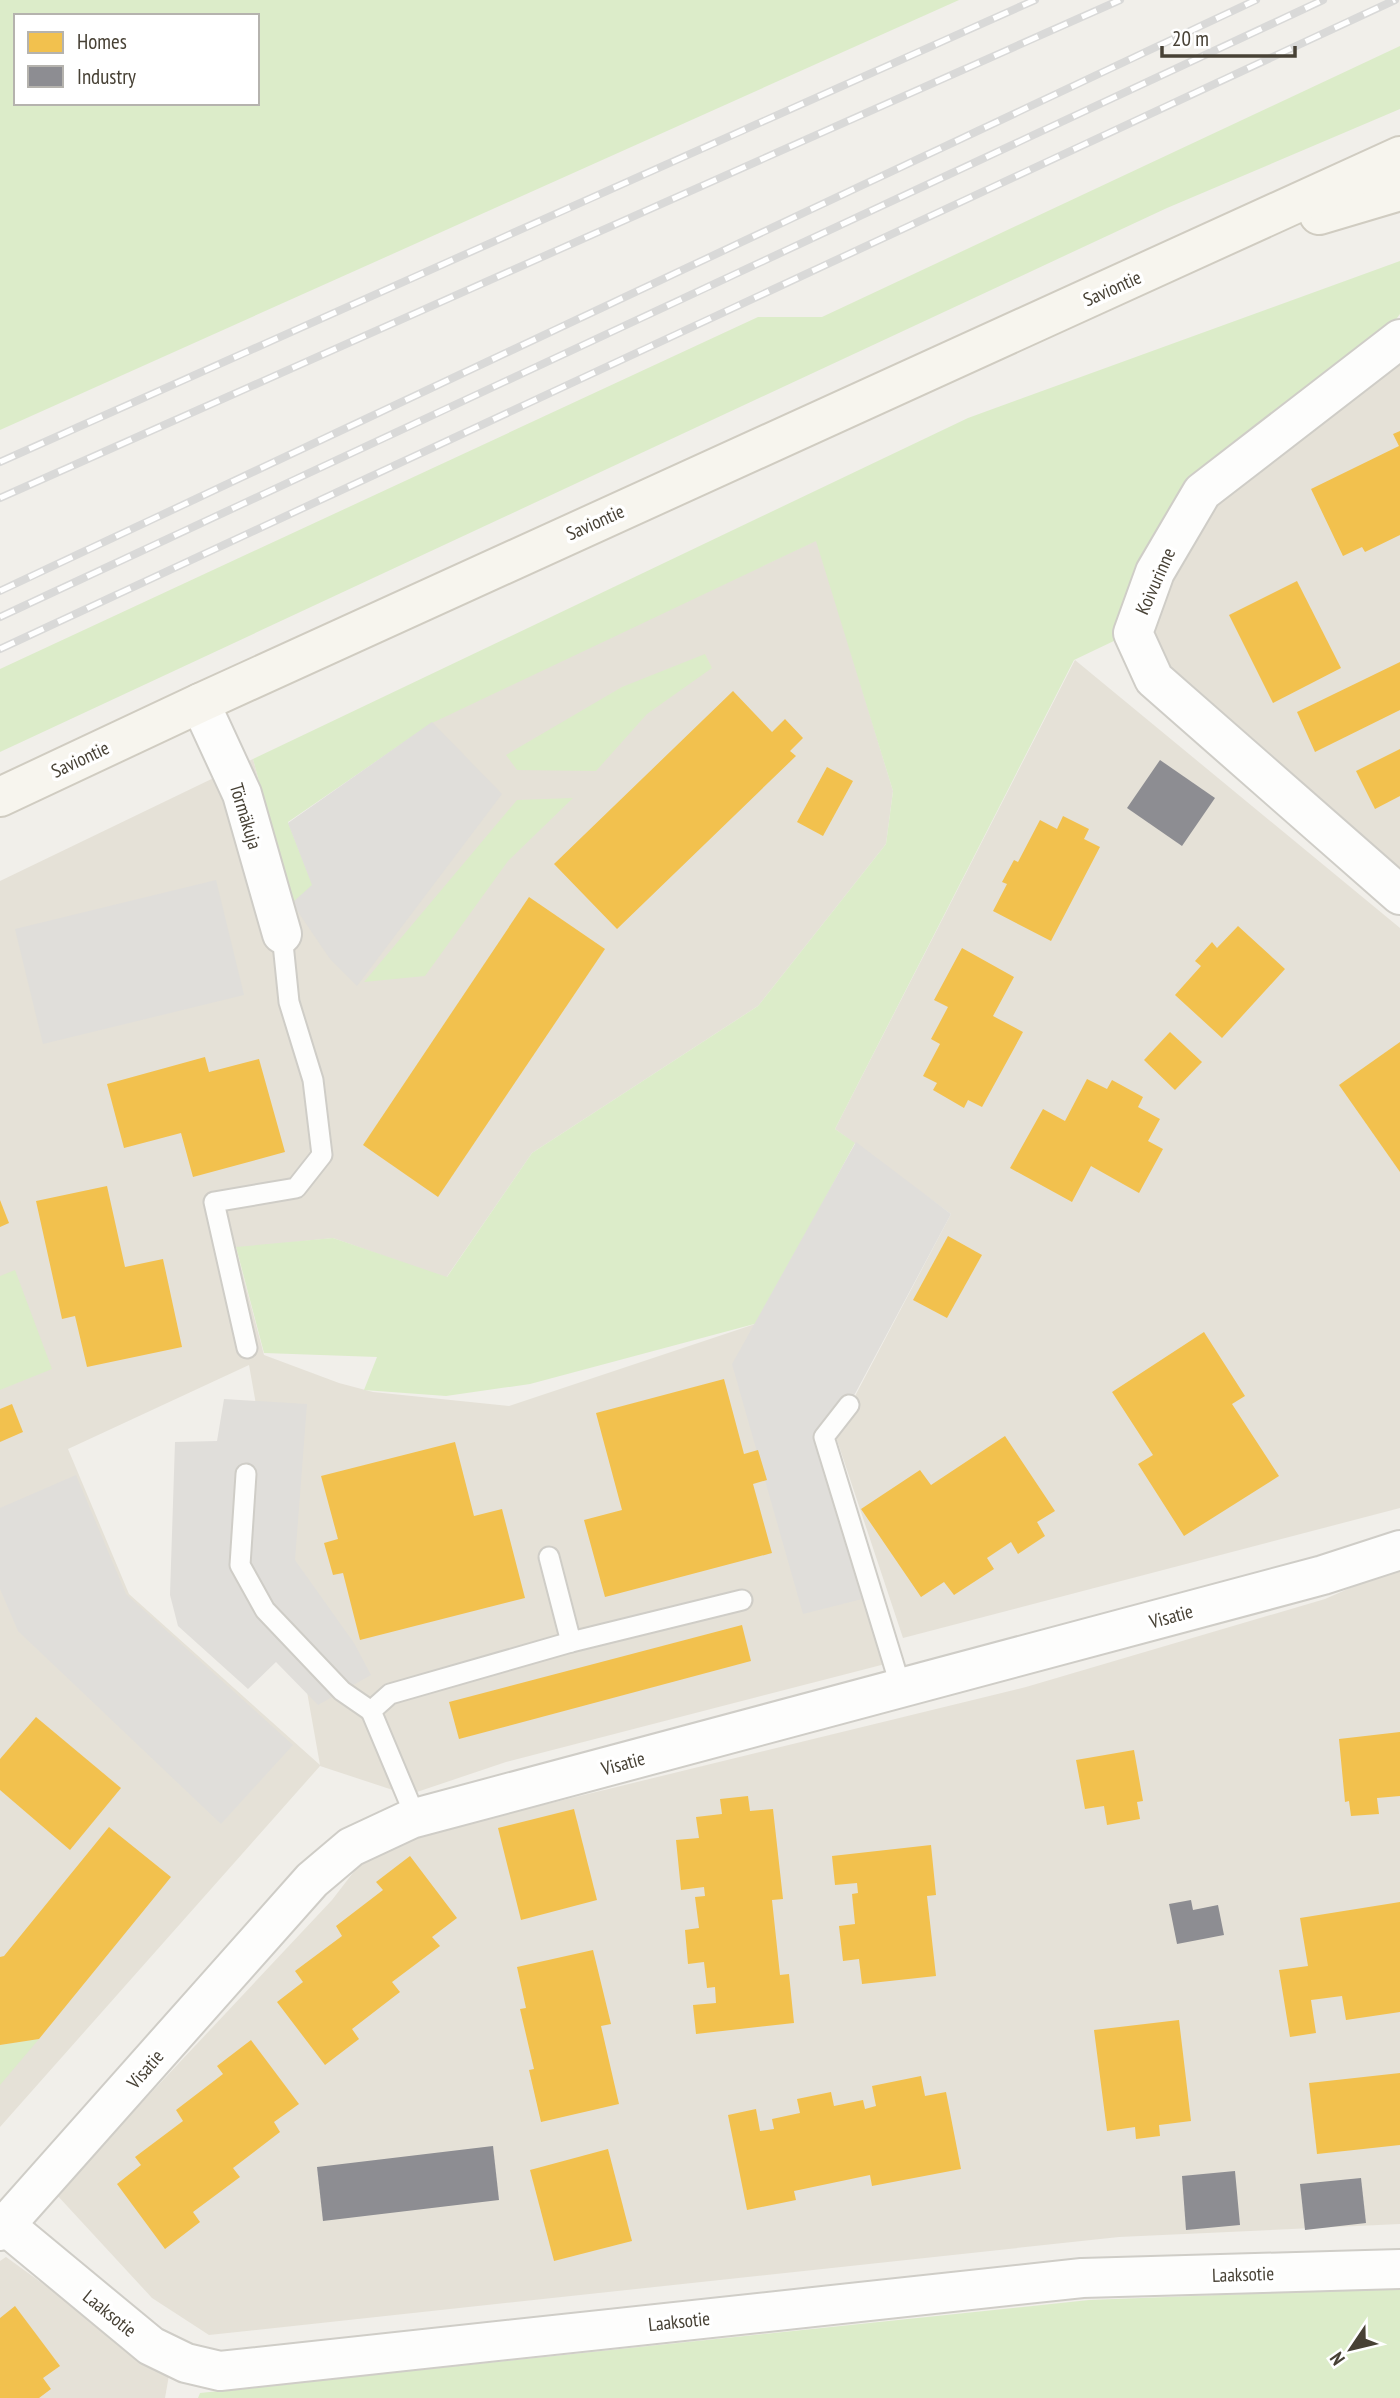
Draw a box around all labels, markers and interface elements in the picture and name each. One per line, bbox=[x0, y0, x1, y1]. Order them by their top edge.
legend bbox=[14, 14, 259, 105]
scale bar bbox=[1162, 14, 1295, 58]
text: 20 m bbox=[1172, 25, 1209, 52]
text: Homes bbox=[77, 28, 127, 55]
text: Industry bbox=[77, 63, 136, 90]
street label: Saviontie bbox=[1079, 265, 1145, 311]
street label: Saviontie bbox=[562, 499, 628, 545]
street label: Koivurinne bbox=[1130, 544, 1180, 618]
street label: Saviontie bbox=[47, 735, 113, 783]
street label: Törmäkuja bbox=[225, 780, 267, 852]
street label: Visatie bbox=[1146, 1599, 1196, 1634]
street label: Visatie bbox=[598, 1746, 648, 1781]
street label: Visatie bbox=[121, 2044, 169, 2094]
street label: Laaksotie bbox=[1212, 2261, 1275, 2287]
street label: Laaksotie bbox=[78, 2284, 142, 2342]
street label: Laaksotie bbox=[647, 2306, 711, 2336]
north arrow bbox=[1316, 2314, 1386, 2384]
text: N bbox=[1324, 2348, 1350, 2370]

